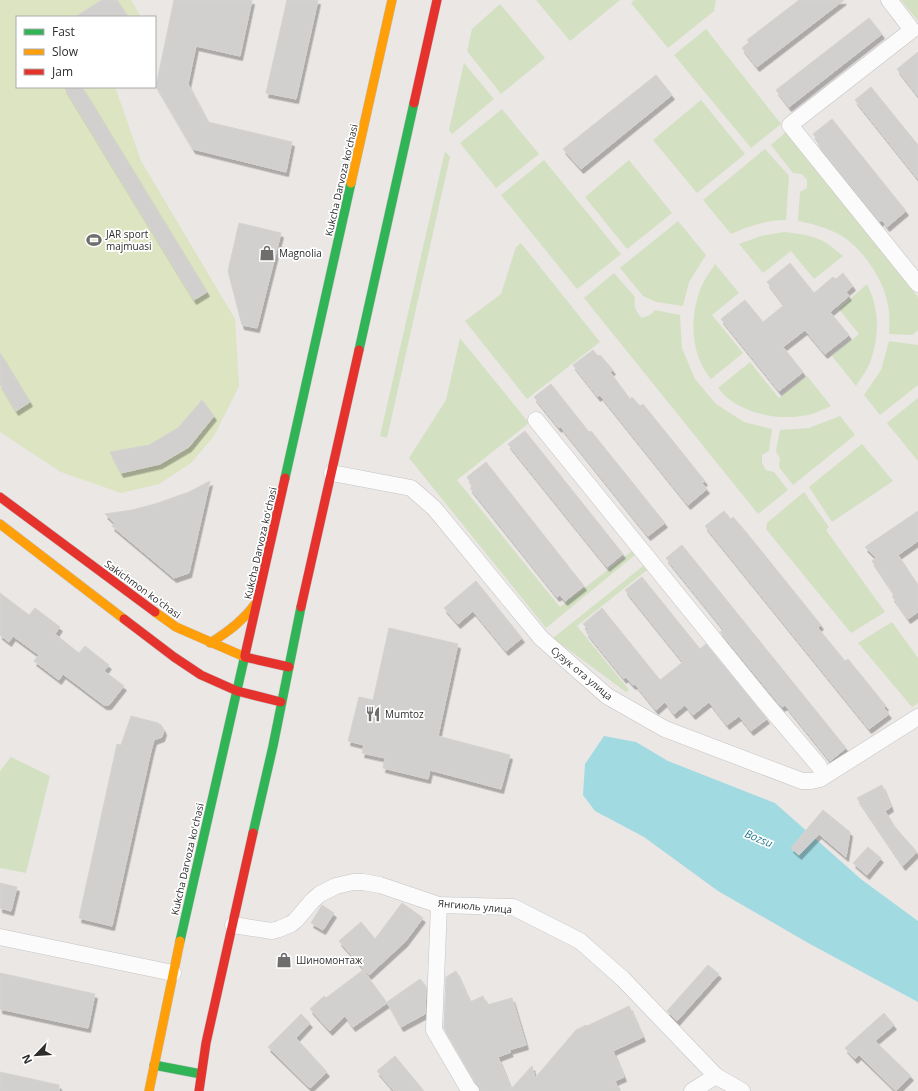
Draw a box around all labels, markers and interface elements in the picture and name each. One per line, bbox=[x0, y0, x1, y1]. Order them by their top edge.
legend bbox=[16, 16, 156, 88]
text: Fast bbox=[52, 23, 75, 40]
text: Slow bbox=[52, 43, 79, 60]
text: Jam bbox=[51, 63, 73, 80]
street label: Kukcha Darvoza ko'chasi bbox=[321, 123, 361, 237]
place label: JAR sport majmuasi bbox=[105, 227, 152, 253]
sports icon: JAR sport majmuasi bbox=[85, 231, 103, 249]
shop icon: Magnolia bbox=[258, 244, 276, 262]
place label: Magnolia bbox=[279, 246, 322, 260]
street label: Kukcha Darvoza ko'chasi bbox=[240, 486, 280, 600]
street label: Sakichmon ko'chasi bbox=[102, 557, 184, 621]
street label: Сузук ота улица bbox=[548, 643, 616, 703]
restaurant icon: Mumtoz bbox=[364, 705, 382, 723]
place label: Mumtoz bbox=[385, 707, 424, 721]
street label: Kukcha Darvoza ko'chasi bbox=[167, 802, 207, 916]
water label: Bozsu bbox=[743, 825, 775, 851]
street label: Янгиюль улица bbox=[437, 896, 513, 916]
shop icon: Шиномонтаж bbox=[275, 951, 293, 969]
place label: Шиномонтаж bbox=[296, 953, 363, 967]
north arrow bbox=[16, 1035, 56, 1075]
text: N bbox=[18, 1052, 35, 1067]

